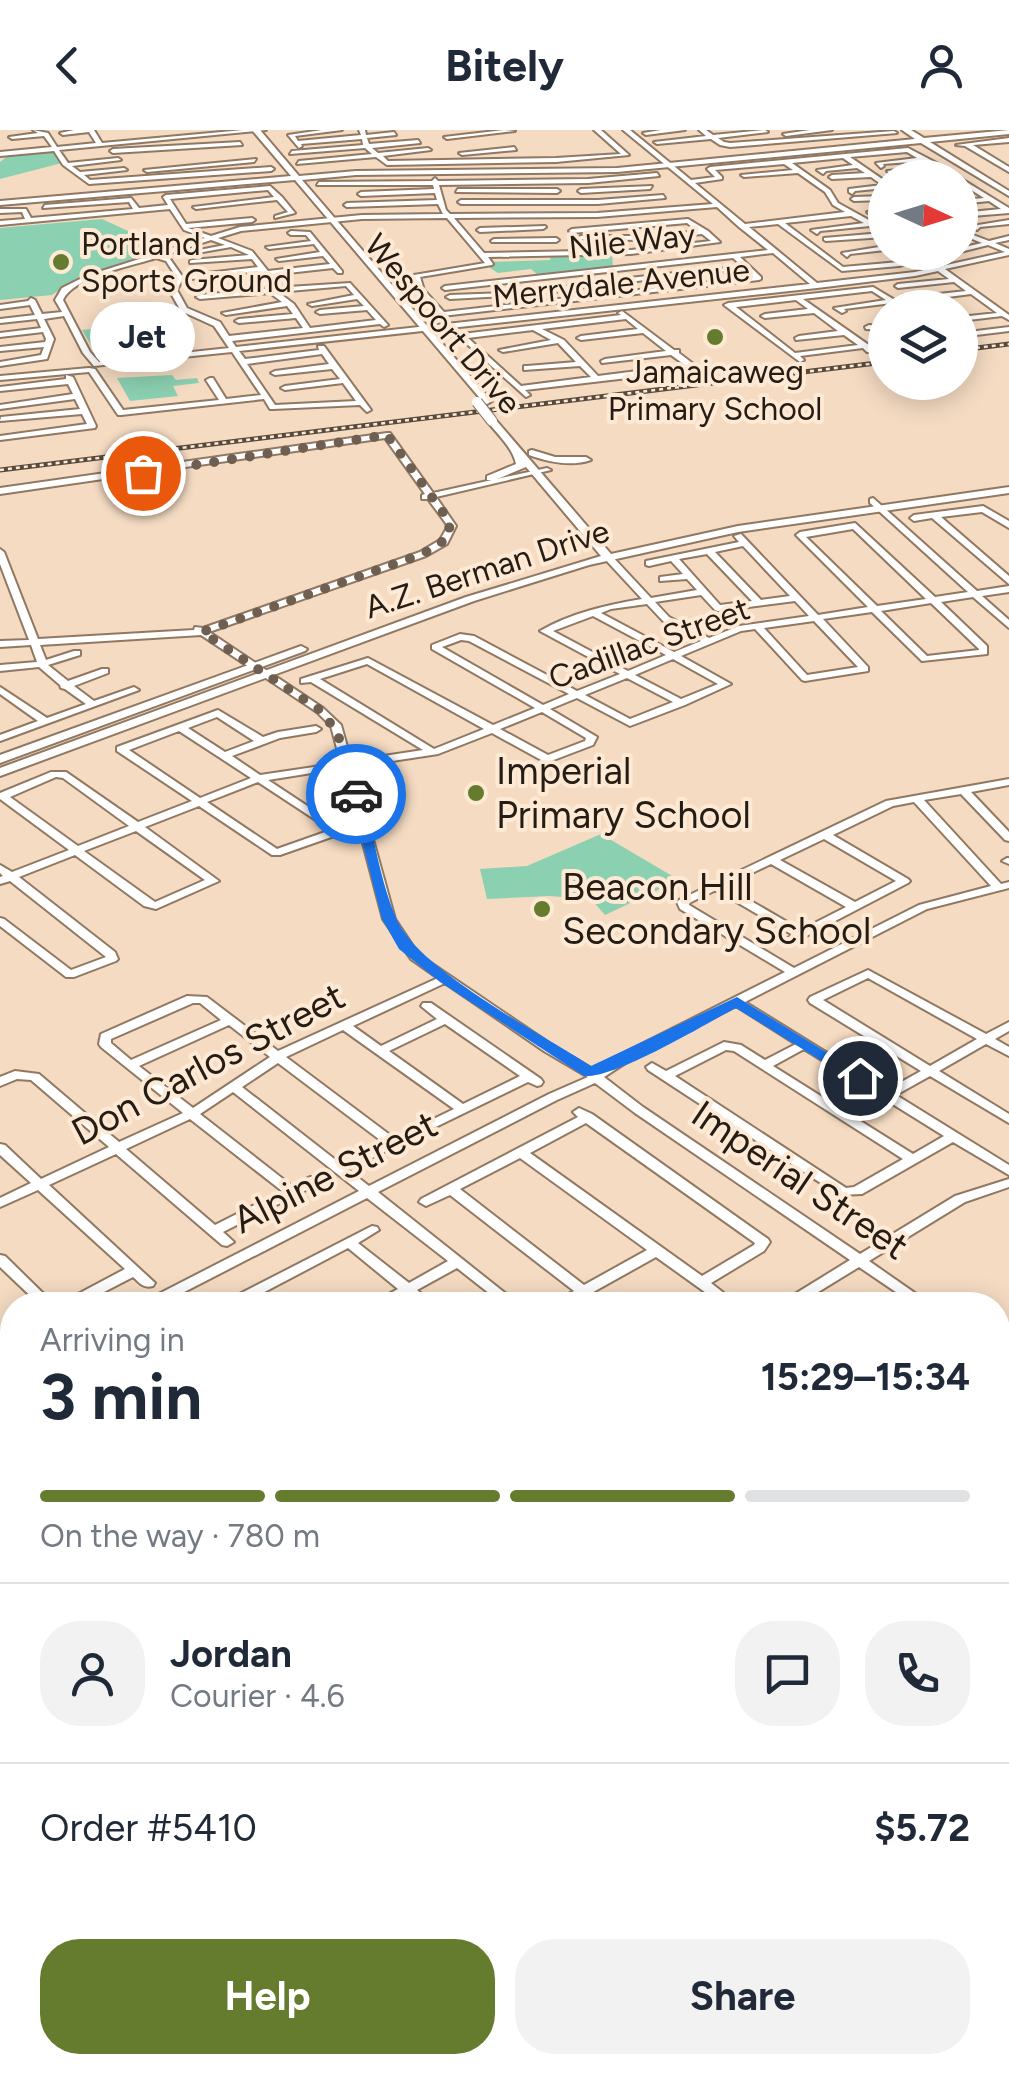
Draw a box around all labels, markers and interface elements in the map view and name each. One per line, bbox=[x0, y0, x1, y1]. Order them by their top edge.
icon: back bbox=[40, 38, 95, 93]
text: Bitely bbox=[445, 38, 564, 92]
icon: person bbox=[914, 38, 969, 93]
north arrow bbox=[868, 160, 978, 270]
map controls bbox=[868, 160, 978, 400]
street label: Nile Way bbox=[567, 215, 697, 267]
place label: Portland Sports Ground bbox=[81, 225, 292, 300]
street label: Wespoort Drive bbox=[357, 227, 529, 421]
marker: Portland Sports Ground bbox=[50, 251, 72, 273]
street label: Merrydale Avenue bbox=[491, 251, 751, 315]
button: layers bbox=[868, 290, 978, 400]
callout: Jet bbox=[90, 303, 196, 373]
text: Jet bbox=[118, 318, 167, 356]
marker: Jamaicaweg Primary School bbox=[704, 326, 726, 348]
place label: Jamaicaweg Primary School bbox=[608, 353, 822, 428]
pin bbox=[101, 431, 186, 516]
icon: bag bbox=[116, 446, 171, 501]
street label: A.Z. Berman Drive bbox=[360, 512, 614, 626]
street label: Cadillac Street bbox=[543, 589, 755, 697]
courier bbox=[306, 744, 406, 844]
place label: Imperial Primary School bbox=[496, 748, 751, 838]
icon: car bbox=[329, 767, 384, 822]
marker: Imperial Primary School bbox=[465, 782, 487, 804]
place label: Beacon Hill Secondary School bbox=[562, 864, 871, 954]
marker: Beacon Hill Secondary School bbox=[531, 898, 553, 920]
street label: Don Carlos Street bbox=[64, 973, 352, 1155]
pin bbox=[818, 1036, 903, 1121]
icon: home bbox=[833, 1051, 888, 1106]
street label: Imperial Street bbox=[683, 1091, 917, 1269]
street label: Alpine Street bbox=[225, 1101, 445, 1243]
text: Arriving in bbox=[40, 1321, 185, 1359]
text: 15:29–15:34 bbox=[761, 1354, 970, 1400]
text: 3 min bbox=[40, 1357, 202, 1435]
text: On the way · 780 m bbox=[40, 1517, 320, 1555]
button: person bbox=[40, 1621, 145, 1726]
button: chat bbox=[735, 1621, 840, 1726]
button: phone bbox=[865, 1621, 970, 1726]
text: Jordan bbox=[170, 1631, 292, 1677]
text: Courier · 4.6 bbox=[170, 1677, 345, 1715]
text: Order #5410 bbox=[40, 1805, 257, 1851]
text: $5.72 bbox=[874, 1805, 970, 1851]
button: Help bbox=[40, 1939, 495, 2054]
button: Share bbox=[515, 1939, 970, 2054]

